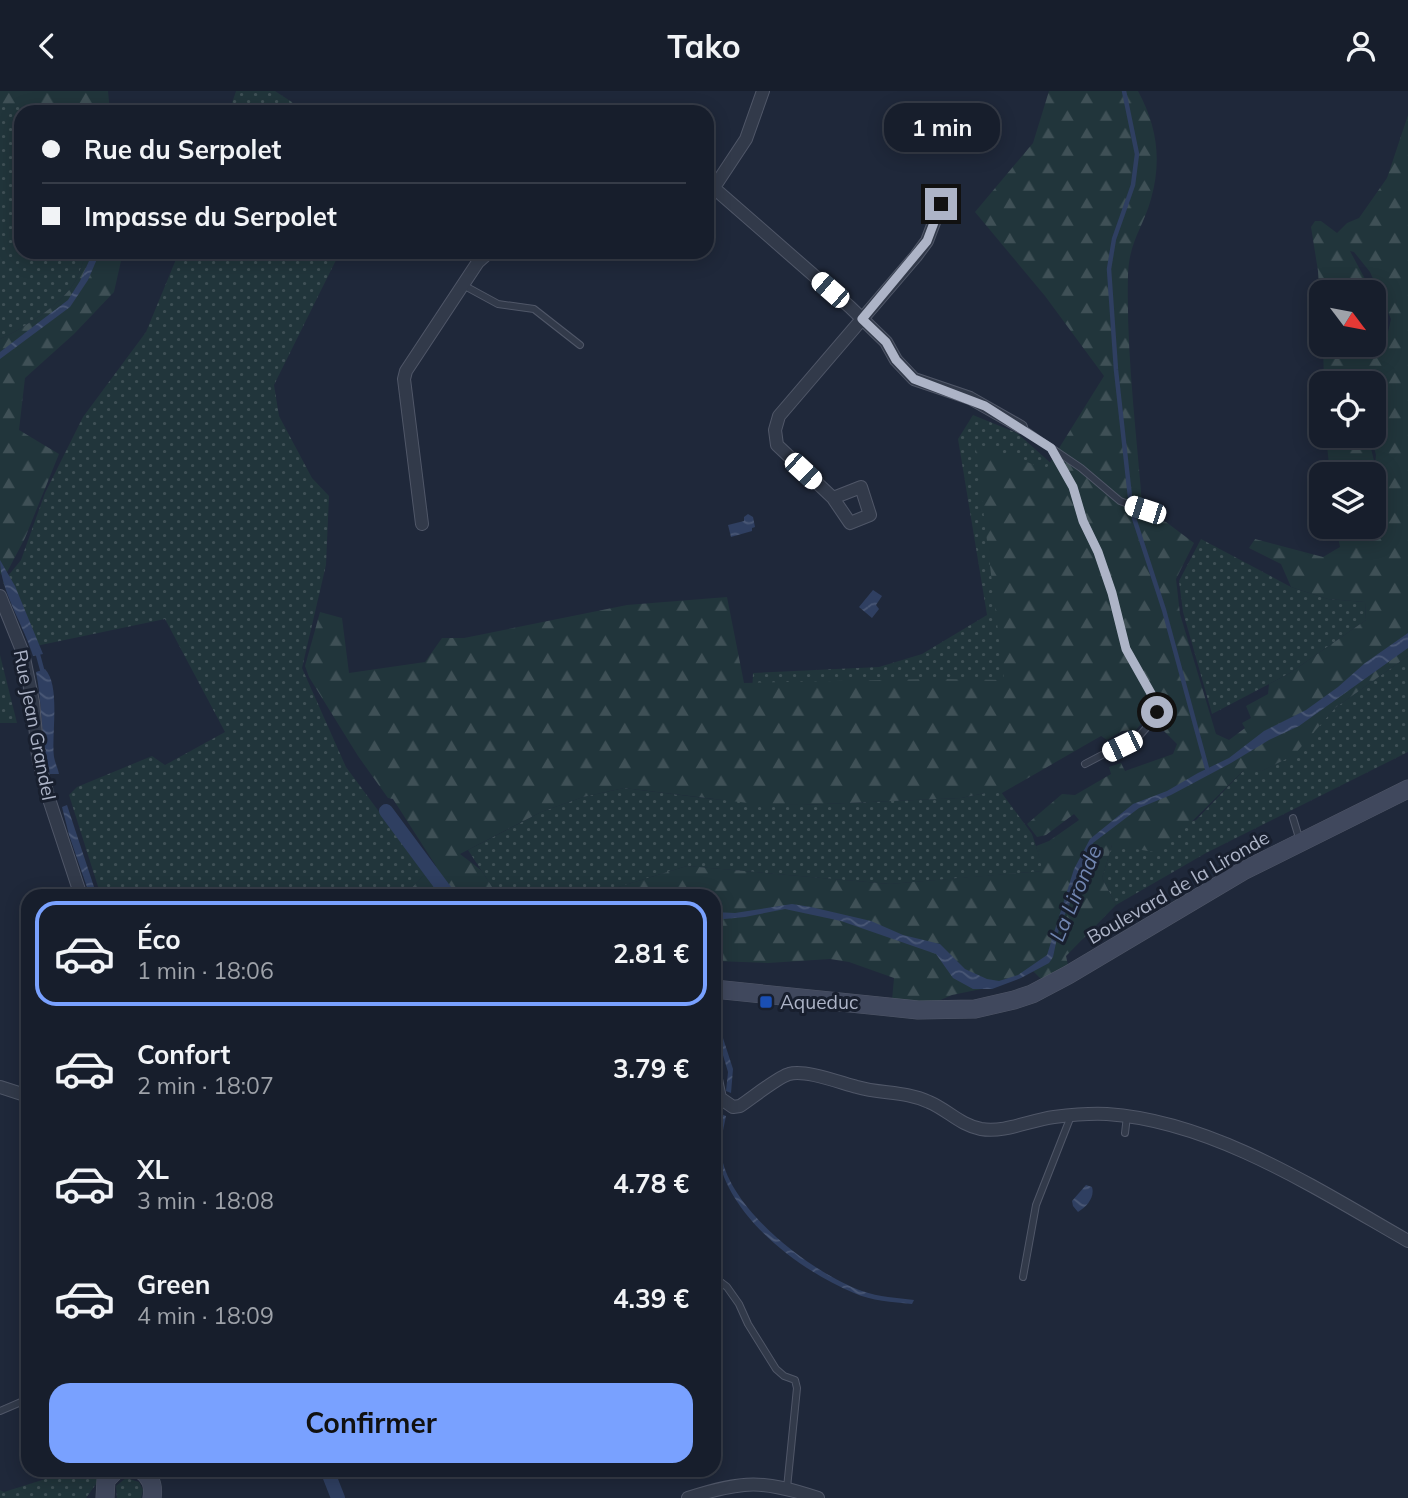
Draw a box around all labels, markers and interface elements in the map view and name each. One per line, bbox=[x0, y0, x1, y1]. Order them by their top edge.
text: Tako bbox=[667, 26, 741, 66]
icon: back bbox=[28, 27, 66, 65]
icon: person bbox=[1342, 27, 1380, 65]
callout: 1 min bbox=[883, 102, 999, 151]
text: 1 min bbox=[912, 113, 972, 142]
text: Rue du Serpolet bbox=[84, 133, 281, 166]
route end bbox=[925, 188, 957, 220]
text: Impasse du Serpolet bbox=[84, 200, 337, 233]
car bbox=[808, 268, 853, 312]
north arrow bbox=[1309, 280, 1386, 357]
map controls bbox=[1309, 280, 1386, 539]
button: locate bbox=[1309, 371, 1386, 448]
car bbox=[781, 449, 826, 493]
button: layers bbox=[1309, 462, 1386, 539]
car bbox=[1122, 494, 1169, 526]
street label: Rue Jean Grandel bbox=[9, 648, 61, 802]
route start bbox=[1141, 696, 1173, 728]
car bbox=[1099, 727, 1146, 765]
street label: Boulevard de la Lironde bbox=[1082, 825, 1274, 949]
water label: La Lironde bbox=[1043, 841, 1107, 945]
icon: car bbox=[53, 922, 116, 985]
text: Éco bbox=[137, 923, 181, 956]
text: 2.81 € bbox=[613, 937, 689, 970]
text: 1 min · 18:06 bbox=[137, 956, 274, 985]
place label: Aqueduc bbox=[780, 990, 858, 1014]
marker: Aqueduc bbox=[758, 994, 774, 1010]
icon: car bbox=[53, 1037, 116, 1100]
text: Confort bbox=[137, 1038, 230, 1071]
text: 3.79 € bbox=[613, 1052, 689, 1085]
text: 2 min · 18:07 bbox=[137, 1071, 274, 1100]
icon: car bbox=[53, 1152, 116, 1215]
text: XL bbox=[137, 1153, 169, 1186]
text: 4.78 € bbox=[613, 1167, 689, 1200]
text: 3 min · 18:08 bbox=[137, 1186, 274, 1215]
icon: car bbox=[53, 1267, 116, 1330]
text: Green bbox=[137, 1268, 210, 1301]
text: 4.39 € bbox=[613, 1282, 689, 1315]
text: 4 min · 18:09 bbox=[137, 1301, 274, 1330]
button: Confirmer bbox=[49, 1383, 693, 1463]

